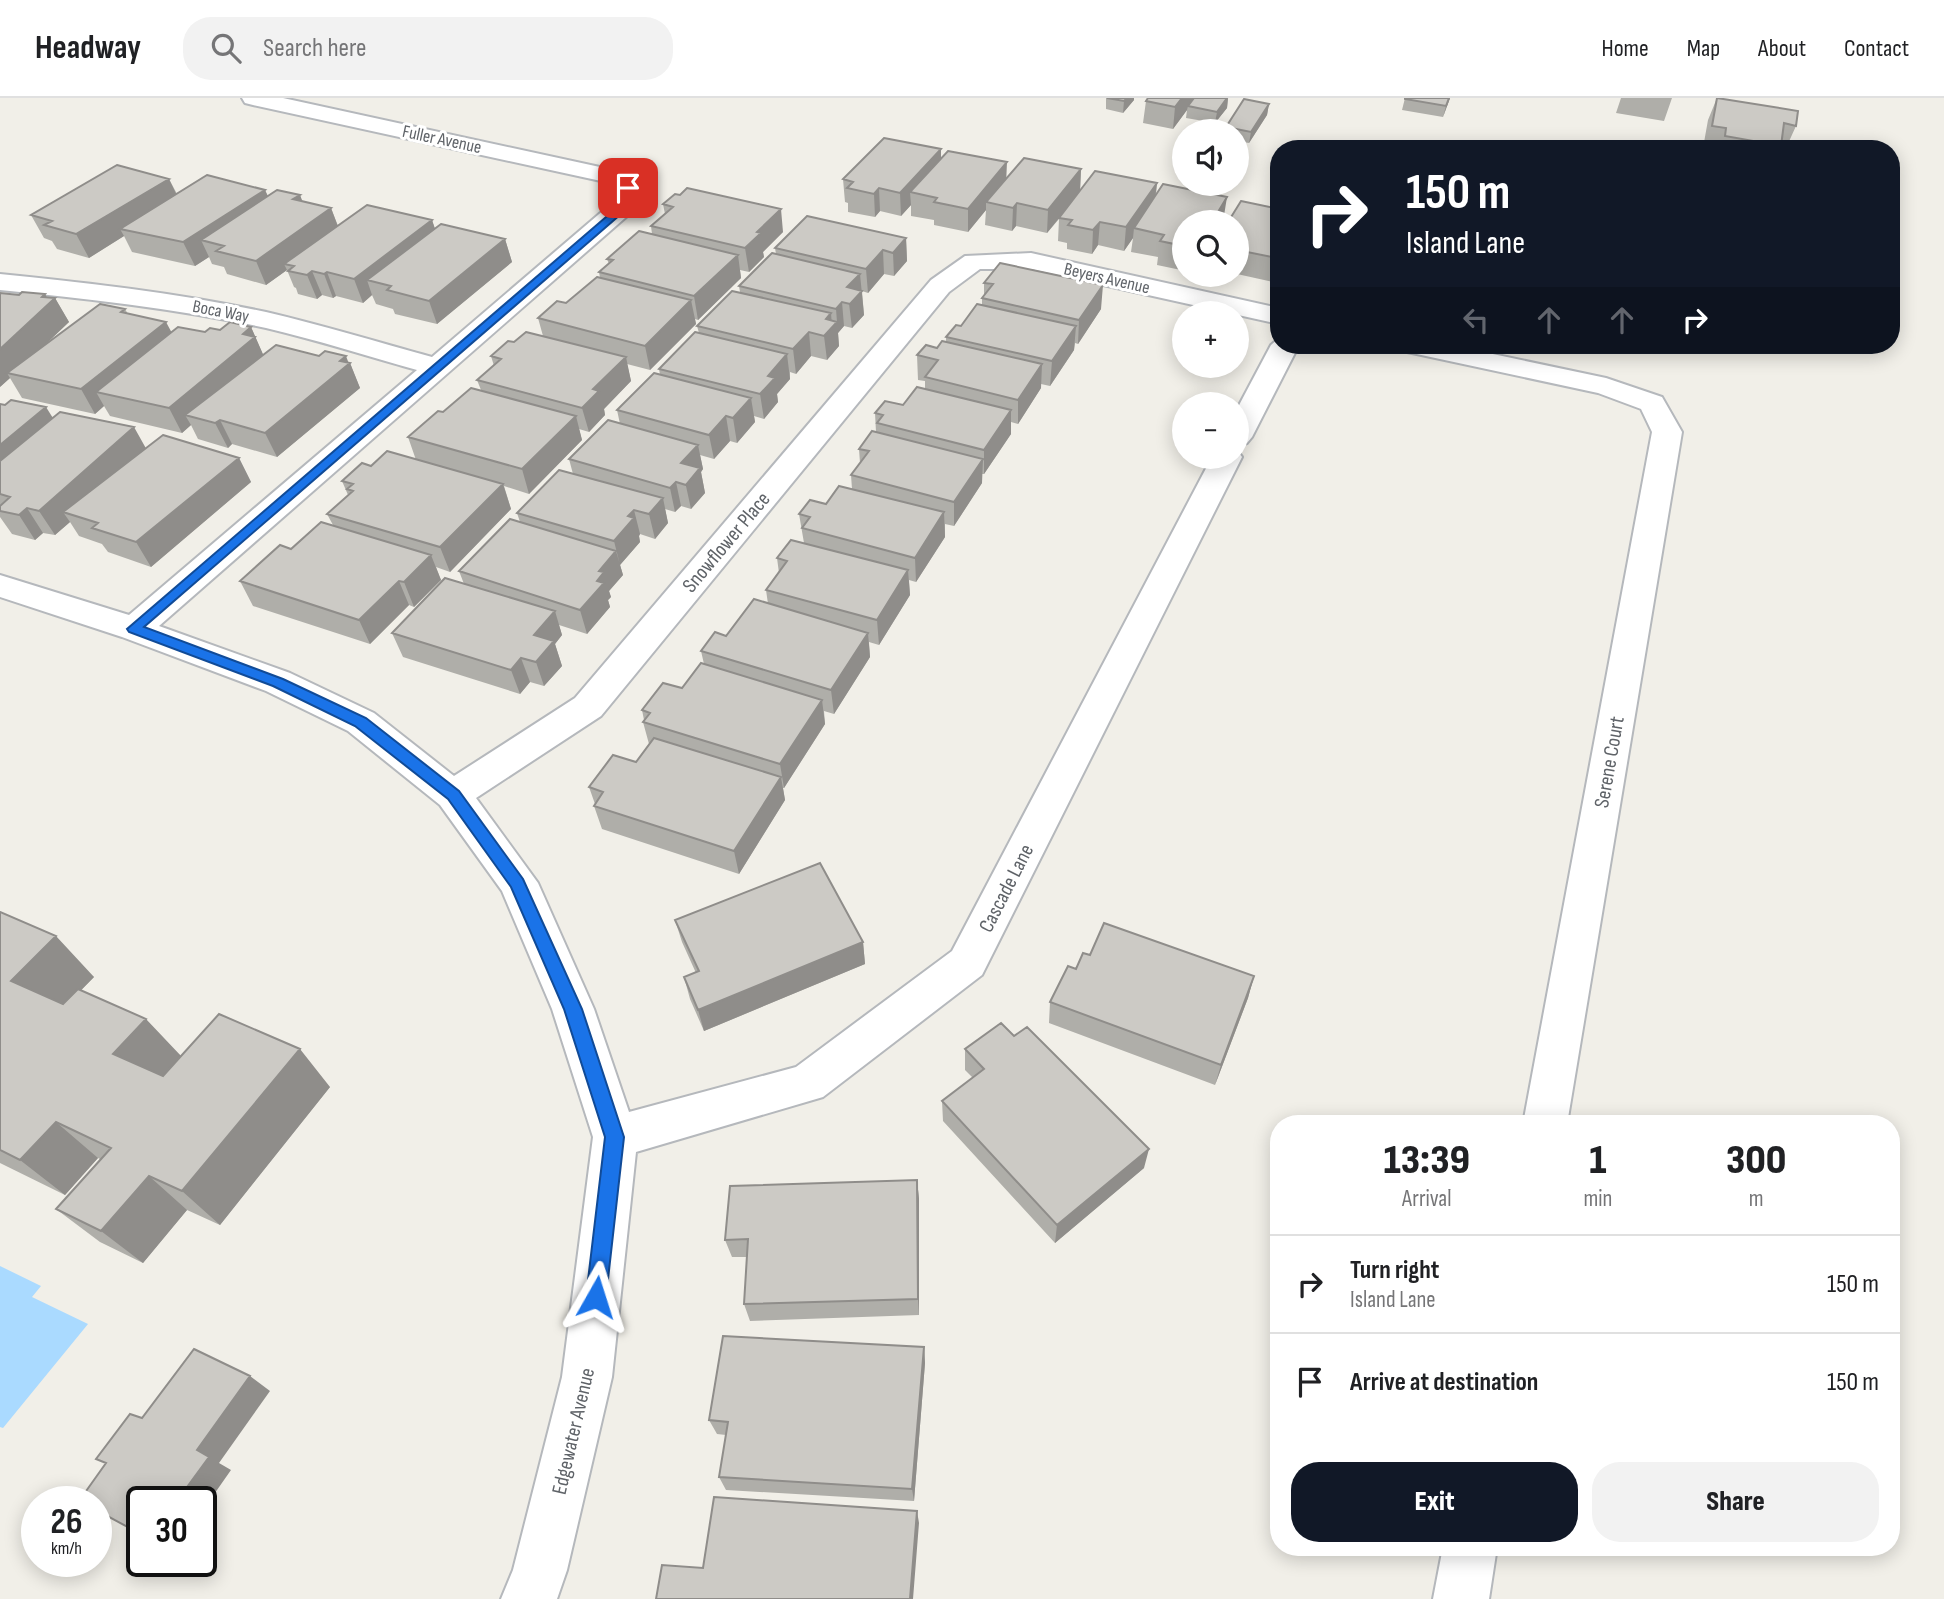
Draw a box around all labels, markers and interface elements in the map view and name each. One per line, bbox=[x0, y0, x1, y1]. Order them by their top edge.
search box bbox=[183, 17, 673, 80]
text: Headway bbox=[35, 28, 141, 68]
icon: search bbox=[207, 29, 245, 67]
text: Search here bbox=[263, 33, 366, 64]
text: Home bbox=[1601, 34, 1649, 63]
text: Map bbox=[1687, 34, 1720, 63]
text: About bbox=[1758, 34, 1806, 63]
text: Contact bbox=[1844, 34, 1909, 63]
map controls bbox=[1172, 119, 1249, 469]
button: sound bbox=[1172, 119, 1249, 196]
street label: Fuller Avenue bbox=[400, 121, 483, 158]
pin bbox=[598, 158, 658, 218]
text: 150 m bbox=[1406, 164, 1510, 223]
icon: right bbox=[1291, 168, 1382, 259]
icon: arrive bbox=[609, 169, 647, 207]
button: search bbox=[1172, 210, 1249, 287]
text: Island Lane bbox=[1406, 224, 1525, 263]
street label: Beyers Avenue bbox=[1062, 258, 1152, 299]
street label: Boca Way bbox=[191, 296, 251, 327]
button: + bbox=[1172, 301, 1249, 378]
icon: left bbox=[1457, 301, 1495, 339]
icon: ahead bbox=[1530, 301, 1568, 339]
icon: ahead bbox=[1603, 301, 1641, 339]
icon: right bbox=[1676, 301, 1714, 339]
button: − bbox=[1172, 392, 1249, 469]
street label: Snowflower Place bbox=[677, 487, 776, 598]
street label: Serene Court bbox=[1589, 714, 1630, 810]
street label: Cascade Lane bbox=[974, 840, 1039, 936]
text: 13:39 bbox=[1384, 1135, 1470, 1186]
text: 1 bbox=[1589, 1135, 1607, 1186]
text: 300 bbox=[1726, 1135, 1786, 1186]
text: Arrival bbox=[1402, 1185, 1451, 1213]
text: min bbox=[1584, 1185, 1612, 1213]
text: m bbox=[1749, 1185, 1764, 1213]
text: Turn right bbox=[1350, 1255, 1439, 1286]
position arrow bbox=[559, 1260, 633, 1334]
icon: right bbox=[1291, 1265, 1329, 1303]
text: 150 m bbox=[1827, 1269, 1879, 1300]
text: Island Lane bbox=[1350, 1286, 1436, 1314]
icon: arrive bbox=[1291, 1363, 1329, 1401]
street label: Edgewater Avenue bbox=[547, 1365, 600, 1497]
text: Arrive at destination bbox=[1350, 1367, 1538, 1398]
text: 150 m bbox=[1827, 1367, 1879, 1398]
button: Exit bbox=[1291, 1462, 1578, 1542]
button: Share bbox=[1592, 1462, 1879, 1542]
speed limit sign: 30 bbox=[126, 1486, 217, 1577]
text: 26 bbox=[51, 1501, 82, 1544]
text: km/h bbox=[51, 1538, 82, 1559]

